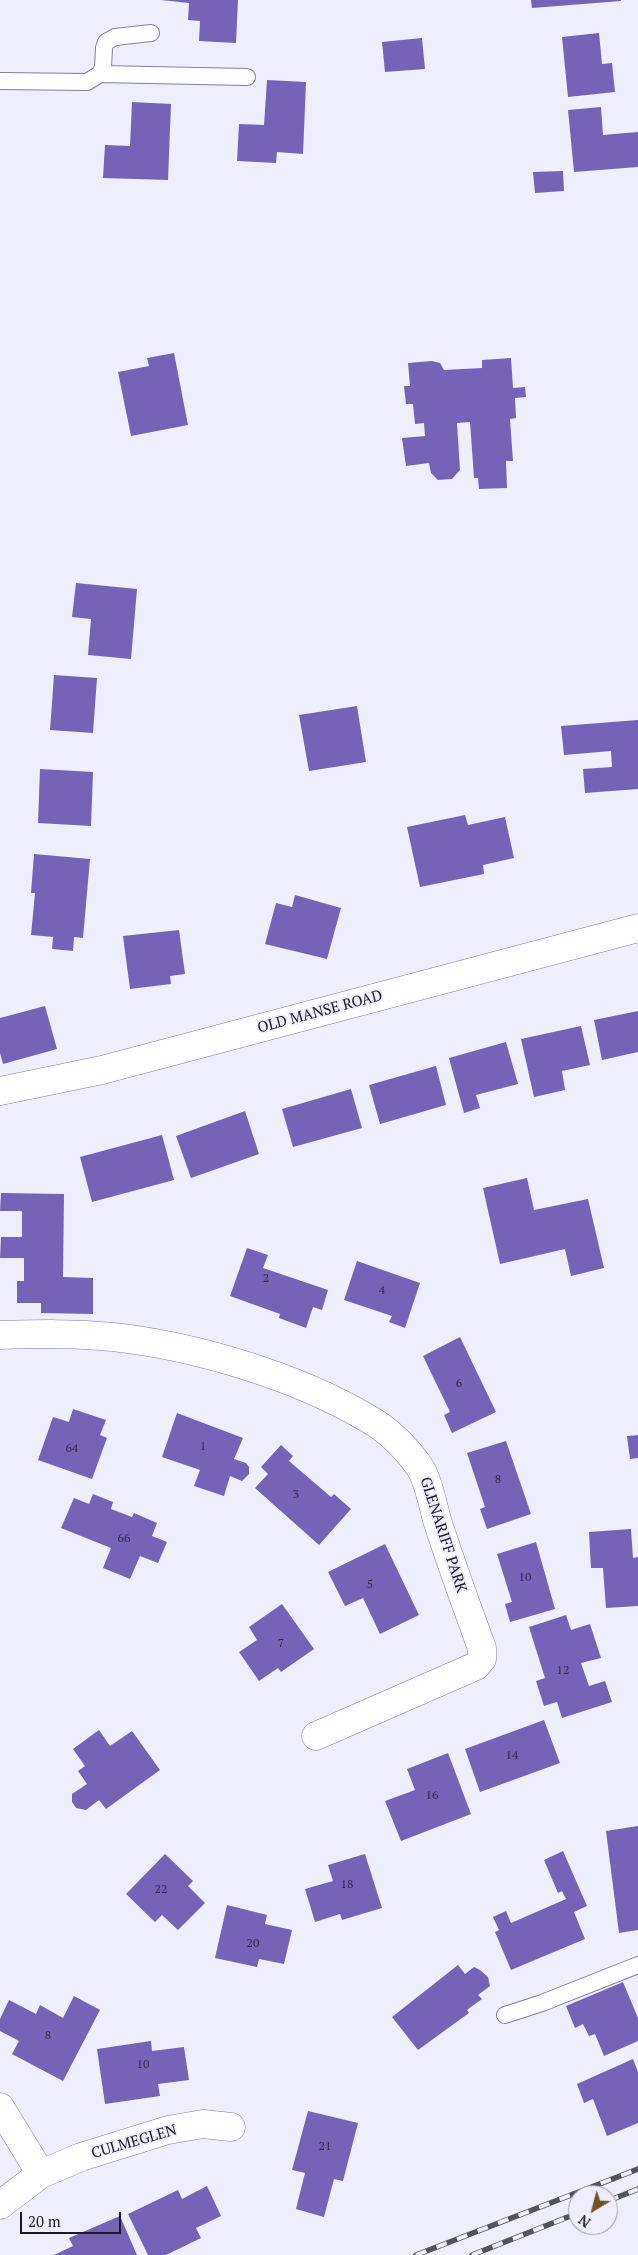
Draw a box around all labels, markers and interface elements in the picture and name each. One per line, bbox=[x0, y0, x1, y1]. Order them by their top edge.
street label: OLD MANSE ROAD bbox=[256, 987, 384, 1037]
house number: 2 bbox=[263, 1272, 269, 1286]
house number: 4 bbox=[379, 1284, 385, 1298]
house number: 6 bbox=[456, 1377, 462, 1391]
house number: 1 bbox=[200, 1440, 206, 1454]
house number: 64 bbox=[66, 1442, 78, 1456]
house number: 8 bbox=[495, 1473, 501, 1487]
street label: GLENARIFF PARK bbox=[416, 1475, 470, 1595]
house number: 3 bbox=[293, 1488, 299, 1502]
house number: 66 bbox=[118, 1532, 130, 1546]
house number: 10 bbox=[519, 1571, 531, 1585]
house number: 5 bbox=[367, 1578, 373, 1592]
house number: 7 bbox=[278, 1637, 284, 1651]
house number: 12 bbox=[557, 1664, 569, 1678]
house number: 14 bbox=[506, 1749, 518, 1763]
house number: 16 bbox=[426, 1789, 438, 1803]
house number: 18 bbox=[341, 1878, 353, 1892]
house number: 22 bbox=[155, 1883, 167, 1897]
house number: 20 bbox=[247, 1937, 259, 1951]
house number: 8 bbox=[45, 2029, 51, 2043]
house number: 10 bbox=[137, 2058, 149, 2072]
street label: CULMEGLEN bbox=[89, 2121, 179, 2163]
house number: 21 bbox=[319, 2140, 331, 2154]
north arrow bbox=[568, 2185, 618, 2235]
scale bar bbox=[22, 2202, 124, 2234]
text: 20 m bbox=[28, 2211, 61, 2231]
text: N bbox=[574, 2211, 594, 2232]

